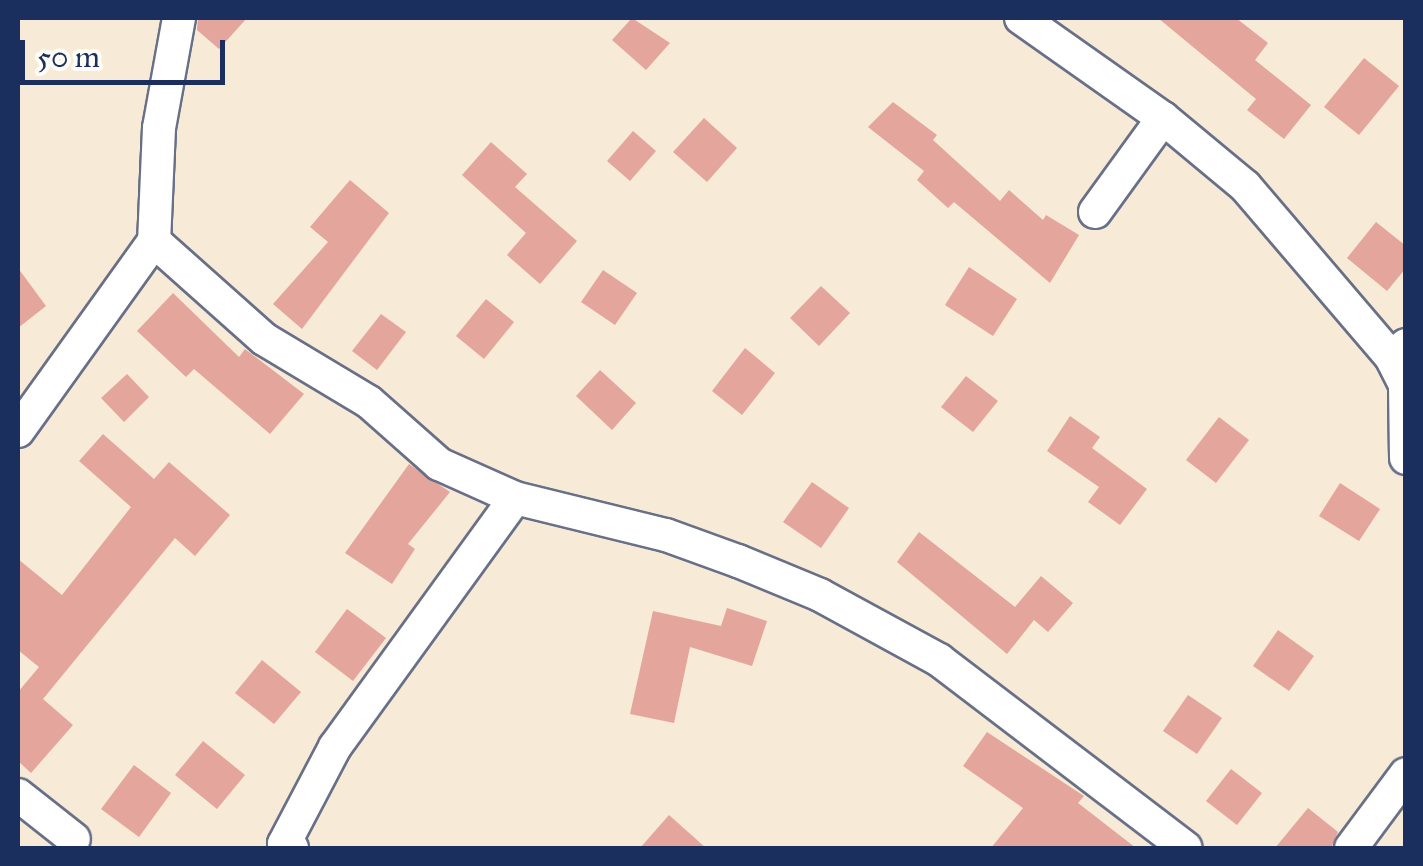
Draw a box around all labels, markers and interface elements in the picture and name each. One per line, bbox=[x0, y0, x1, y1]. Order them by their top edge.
scale bar bbox=[25, 20, 230, 82]
text: 50 m bbox=[37, 39, 100, 75]

